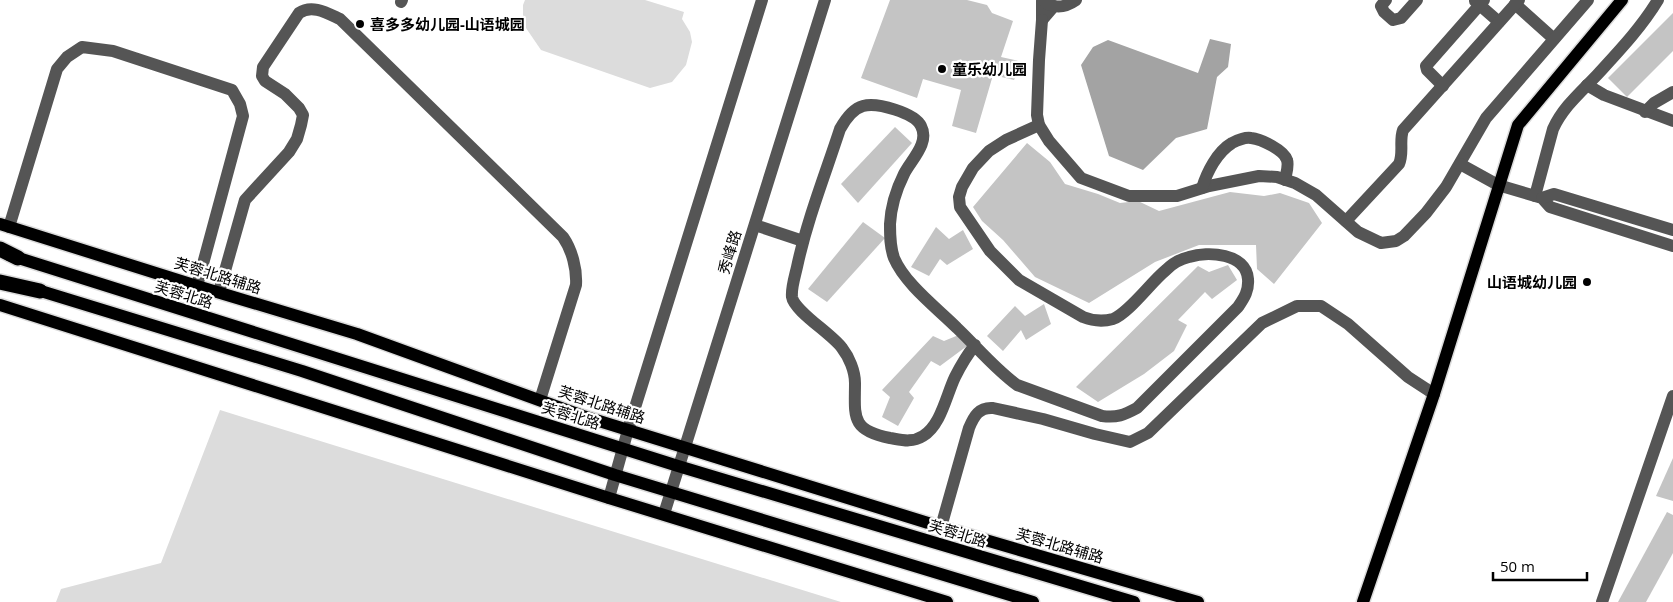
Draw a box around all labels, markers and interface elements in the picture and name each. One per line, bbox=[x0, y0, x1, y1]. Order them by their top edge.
place label: 喜多多幼儿园-山语城园 bbox=[370, 14, 525, 34]
marker: 喜多多幼儿园-山语城园 bbox=[354, 18, 366, 30]
place label: 童乐幼儿园 bbox=[952, 59, 1027, 79]
marker: 童乐幼儿园 bbox=[936, 63, 948, 75]
street label: 秀峰路 bbox=[713, 228, 745, 276]
street label: 芙蓉北路辅路 bbox=[172, 253, 264, 297]
place label: 山语城幼儿园 bbox=[1487, 272, 1577, 292]
marker: 山语城幼儿园 bbox=[1581, 276, 1593, 288]
street label: 芙蓉北路 bbox=[153, 277, 215, 311]
street label: 芙蓉北路辅路 bbox=[556, 382, 648, 426]
street label: 芙蓉北路 bbox=[540, 398, 602, 432]
street label: 芙蓉北路 bbox=[926, 515, 990, 551]
street label: 芙蓉北路辅路 bbox=[1014, 523, 1106, 567]
scale bar bbox=[1493, 550, 1587, 582]
text: 50 m bbox=[1500, 556, 1535, 576]

